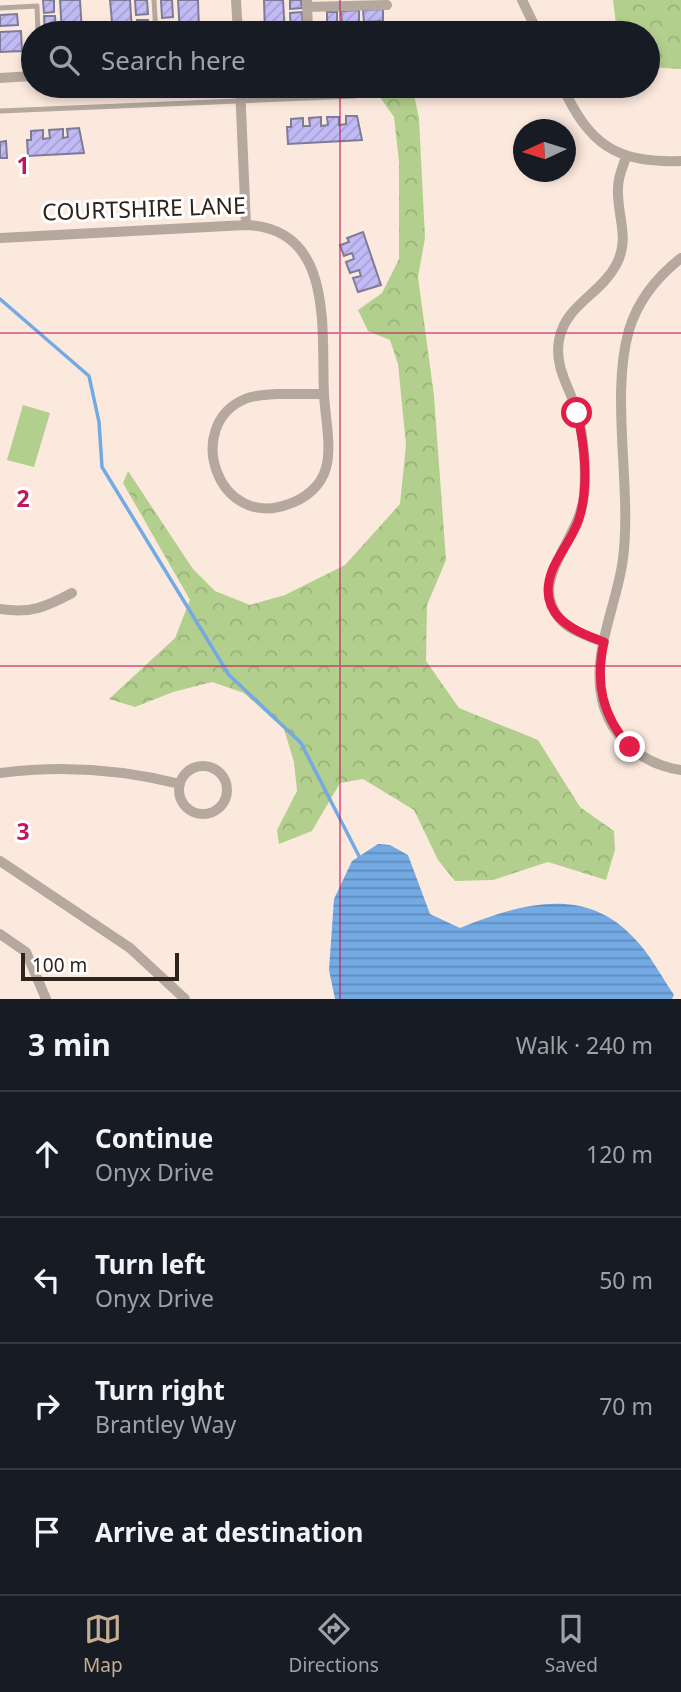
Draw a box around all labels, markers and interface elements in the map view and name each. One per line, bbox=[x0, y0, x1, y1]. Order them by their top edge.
search box bbox=[21, 21, 660, 98]
icon: search bbox=[45, 41, 83, 79]
text: Search here bbox=[101, 42, 246, 78]
north arrow bbox=[513, 119, 576, 182]
text: 1 bbox=[16, 149, 30, 181]
street label: COURTSHIRE LANE bbox=[42, 188, 246, 228]
route start bbox=[561, 397, 592, 428]
text: 2 bbox=[16, 482, 30, 514]
route end bbox=[614, 731, 645, 762]
text: 3 bbox=[16, 815, 30, 847]
scale bar bbox=[21, 950, 178, 982]
text: 100 m bbox=[32, 952, 87, 978]
text: 3 min bbox=[28, 1024, 111, 1065]
text: Walk · 240 m bbox=[516, 1029, 653, 1061]
text: Continue bbox=[95, 1120, 213, 1156]
icon: ahead bbox=[28, 1135, 66, 1173]
text: 120 m bbox=[586, 1138, 653, 1170]
text: Onyx Drive bbox=[95, 1156, 214, 1188]
text: Turn left bbox=[95, 1246, 206, 1282]
icon: left bbox=[28, 1261, 66, 1299]
text: 50 m bbox=[599, 1264, 653, 1296]
text: Onyx Drive bbox=[95, 1282, 214, 1314]
text: Turn right bbox=[95, 1372, 225, 1408]
icon: right bbox=[28, 1387, 66, 1425]
text: 70 m bbox=[599, 1390, 653, 1422]
text: Brantley Way bbox=[95, 1408, 236, 1440]
icon: arrive bbox=[28, 1513, 66, 1551]
text: Arrive at destination bbox=[95, 1514, 364, 1550]
tab: Map bbox=[83, 1610, 123, 1678]
tab: Directions bbox=[289, 1610, 379, 1678]
tab: Saved bbox=[545, 1610, 598, 1678]

